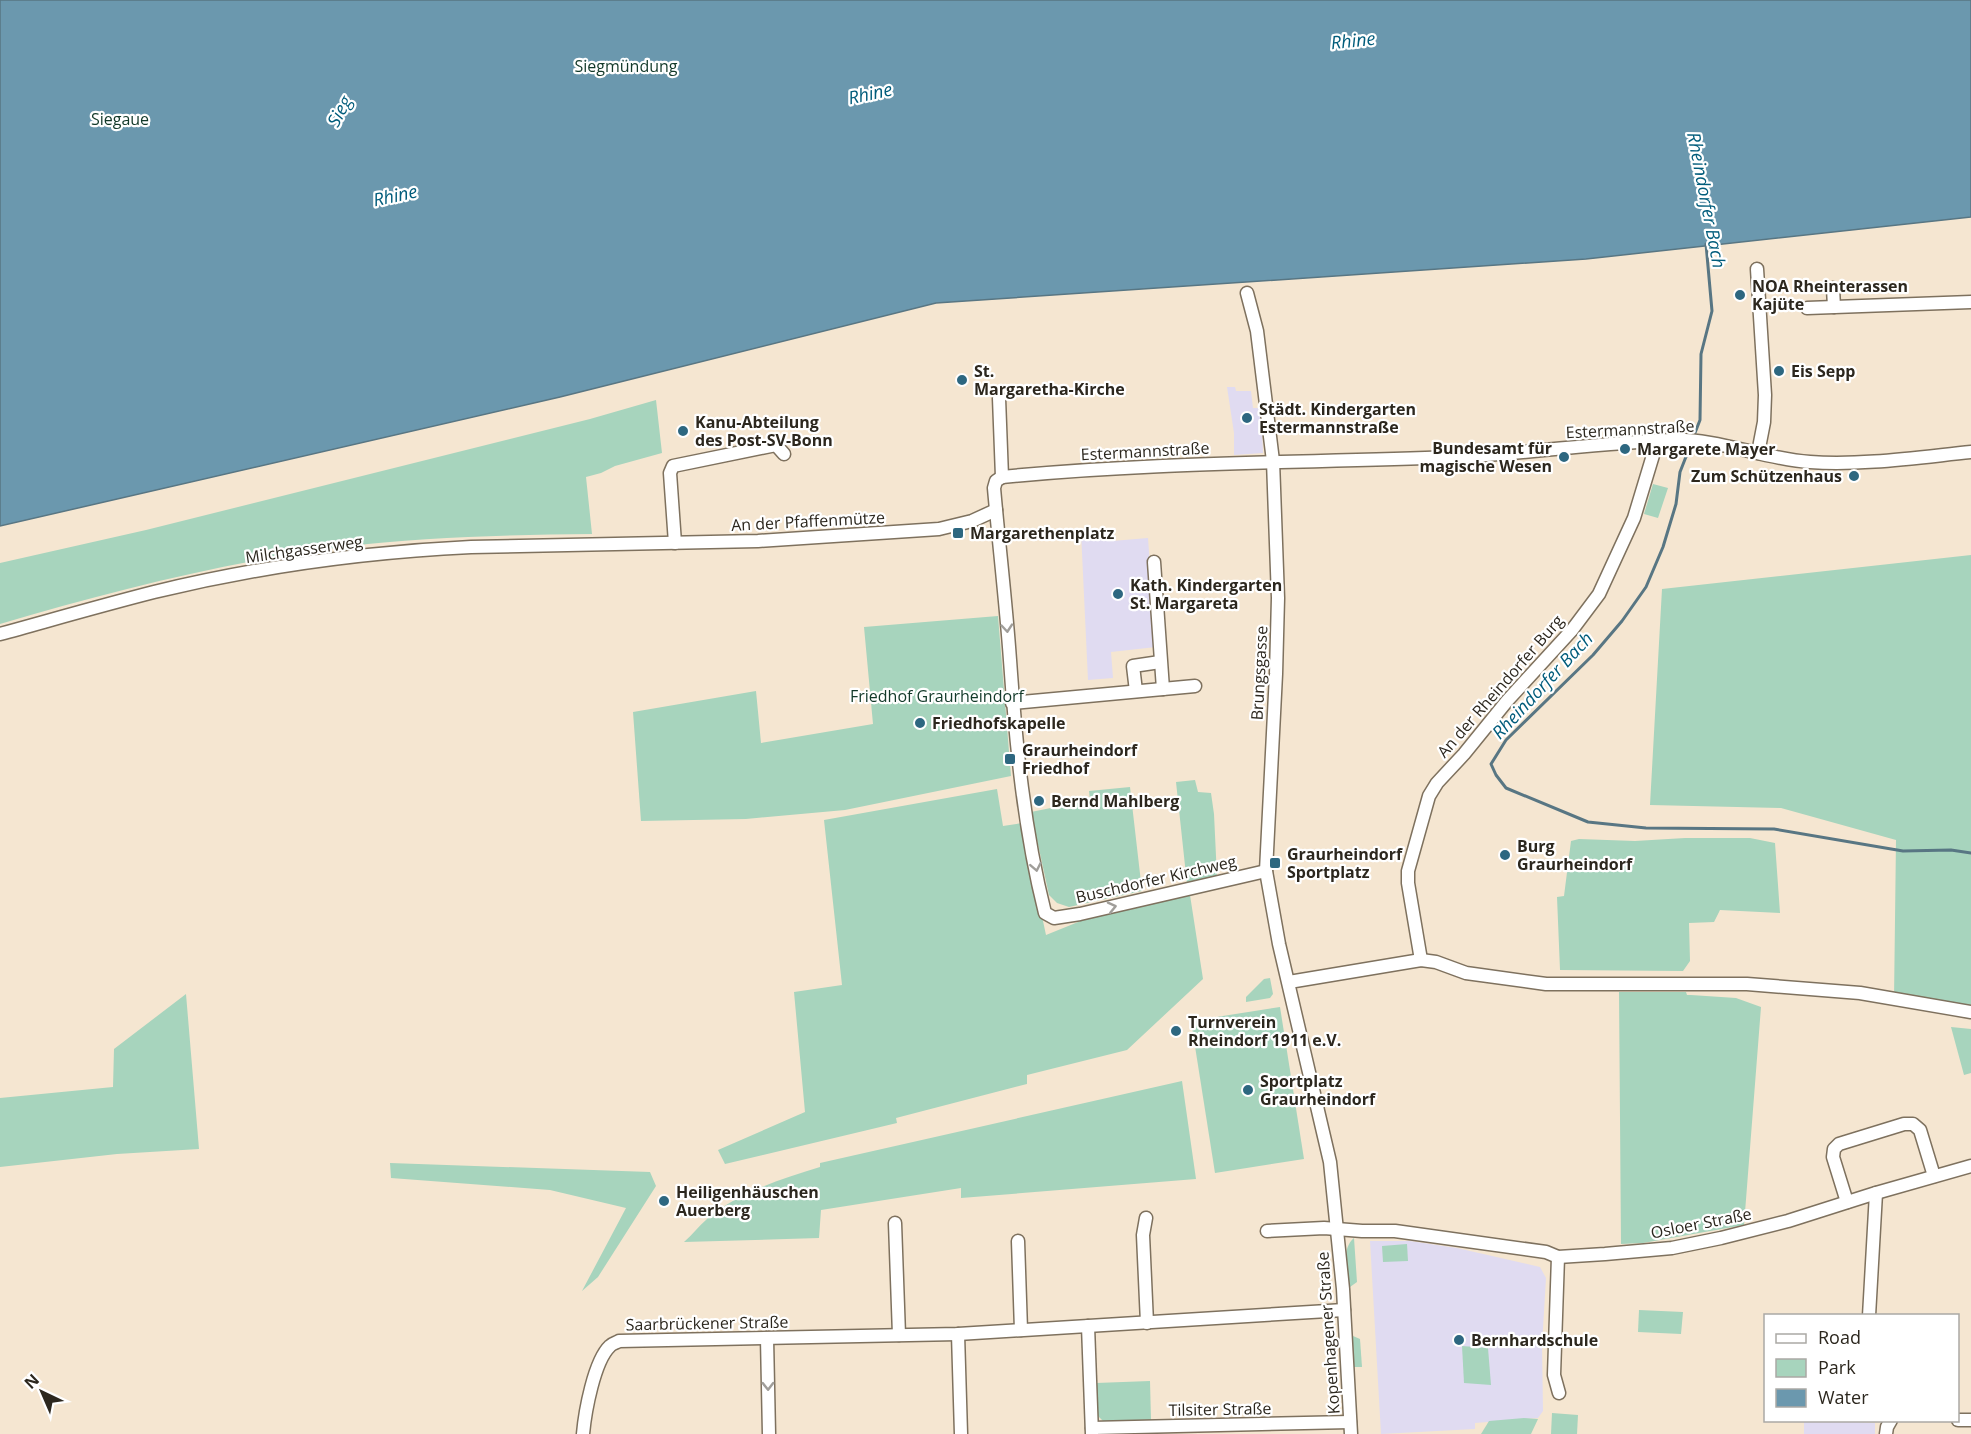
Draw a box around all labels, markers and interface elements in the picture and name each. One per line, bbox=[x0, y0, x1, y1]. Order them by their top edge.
water label: Rhine bbox=[1330, 26, 1376, 54]
park label: Siegmündung bbox=[574, 55, 678, 77]
water label: Rhine bbox=[846, 77, 894, 109]
water label: Sieg bbox=[321, 91, 357, 131]
park label: Siegaue bbox=[91, 108, 149, 130]
water label: Rheindorfer Bach bbox=[1682, 130, 1732, 270]
water label: Rhine bbox=[371, 179, 419, 211]
place label: NOA Rheinterassen Kajüte bbox=[1752, 275, 1908, 315]
marker: NOA Rheinterassen Kajüte bbox=[1733, 288, 1747, 302]
place label: St. Margaretha-Kirche bbox=[974, 360, 1125, 400]
place label: Eis Sepp bbox=[1791, 360, 1855, 382]
marker: Eis Sepp bbox=[1772, 364, 1786, 378]
marker: St. Margaretha-Kirche bbox=[955, 373, 969, 387]
place label: Städt. Kindergarten Estermannstraße bbox=[1259, 398, 1416, 438]
place label: Kanu-Abteilung des Post-SV-Bonn bbox=[695, 411, 833, 451]
marker: Städt. Kindergarten Estermannstraße bbox=[1240, 411, 1254, 425]
street label: Estermannstraße bbox=[1565, 415, 1695, 443]
marker: Kanu-Abteilung des Post-SV-Bonn bbox=[676, 424, 690, 438]
street label: Estermannstraße bbox=[1080, 437, 1210, 465]
place label: Bundesamt für magische Wesen bbox=[1420, 437, 1552, 477]
place label: Margarete Mayer bbox=[1637, 438, 1776, 460]
marker: Margarete Mayer bbox=[1618, 442, 1632, 456]
marker: Bundesamt für magische Wesen bbox=[1557, 450, 1571, 464]
place label: Zum Schützenhaus bbox=[1691, 465, 1842, 487]
marker: Zum Schützenhaus bbox=[1847, 469, 1861, 483]
street label: An der Pfaffenmütze bbox=[731, 506, 885, 536]
place label: Margarethenplatz bbox=[970, 522, 1114, 544]
marker: Margarethenplatz bbox=[951, 526, 965, 540]
street label: Milchgasserweg bbox=[244, 530, 364, 568]
place label: Kath. Kindergarten St. Margareta bbox=[1130, 574, 1282, 614]
marker: Kath. Kindergarten St. Margareta bbox=[1111, 587, 1125, 601]
street label: An der Rheindorfer Burg bbox=[1432, 610, 1568, 762]
one-way arrow bbox=[1000, 624, 1013, 633]
street label: Brungsgasse bbox=[1246, 625, 1272, 721]
water label: Rheindorfer Bach bbox=[1486, 626, 1598, 744]
park label: Friedhof Graurheindorf bbox=[850, 685, 1026, 707]
place label: Friedhofskapelle bbox=[932, 712, 1065, 734]
marker: Friedhofskapelle bbox=[913, 716, 927, 730]
place label: Graurheindorf Friedhof bbox=[1022, 739, 1138, 779]
marker: Graurheindorf Friedhof bbox=[1003, 752, 1017, 766]
place label: Bernd Mahlberg bbox=[1051, 790, 1179, 812]
marker: Bernd Mahlberg bbox=[1032, 794, 1046, 808]
place label: Burg Graurheindorf bbox=[1517, 835, 1633, 875]
place label: Graurheindorf Sportplatz bbox=[1287, 843, 1403, 883]
marker: Burg Graurheindorf bbox=[1498, 848, 1512, 862]
street label: Buschdorfer Kirchweg bbox=[1074, 850, 1239, 908]
marker: Graurheindorf Sportplatz bbox=[1268, 856, 1282, 870]
one-way arrow bbox=[1029, 862, 1042, 872]
one-way arrow bbox=[1107, 901, 1117, 914]
place label: Turnverein Rheindorf 1911 e.V. bbox=[1188, 1011, 1341, 1051]
marker: Turnverein Rheindorf 1911 e.V. bbox=[1169, 1024, 1183, 1038]
place label: Sportplatz Graurheindorf bbox=[1260, 1070, 1376, 1110]
marker: Sportplatz Graurheindorf bbox=[1241, 1083, 1255, 1097]
place label: Heiligenhäuschen Auerberg bbox=[676, 1181, 819, 1221]
marker: Heiligenhäuschen Auerberg bbox=[657, 1194, 671, 1208]
street label: Osloer Straße bbox=[1649, 1202, 1753, 1244]
street label: Kopenhagener Straße bbox=[1311, 1251, 1345, 1415]
street label: Saarbrückener Straße bbox=[626, 1311, 789, 1335]
legend bbox=[1764, 1314, 1959, 1422]
text: Road bbox=[1818, 1325, 1861, 1349]
place label: Bernhardschule bbox=[1471, 1329, 1598, 1351]
marker: Bernhardschule bbox=[1452, 1333, 1466, 1347]
text: Park bbox=[1818, 1355, 1856, 1379]
north arrow bbox=[12, 1362, 72, 1422]
text: N bbox=[19, 1369, 44, 1394]
one-way arrow bbox=[762, 1382, 774, 1391]
text: Water bbox=[1818, 1385, 1869, 1409]
street label: Tilsiter Straße bbox=[1168, 1397, 1272, 1421]

